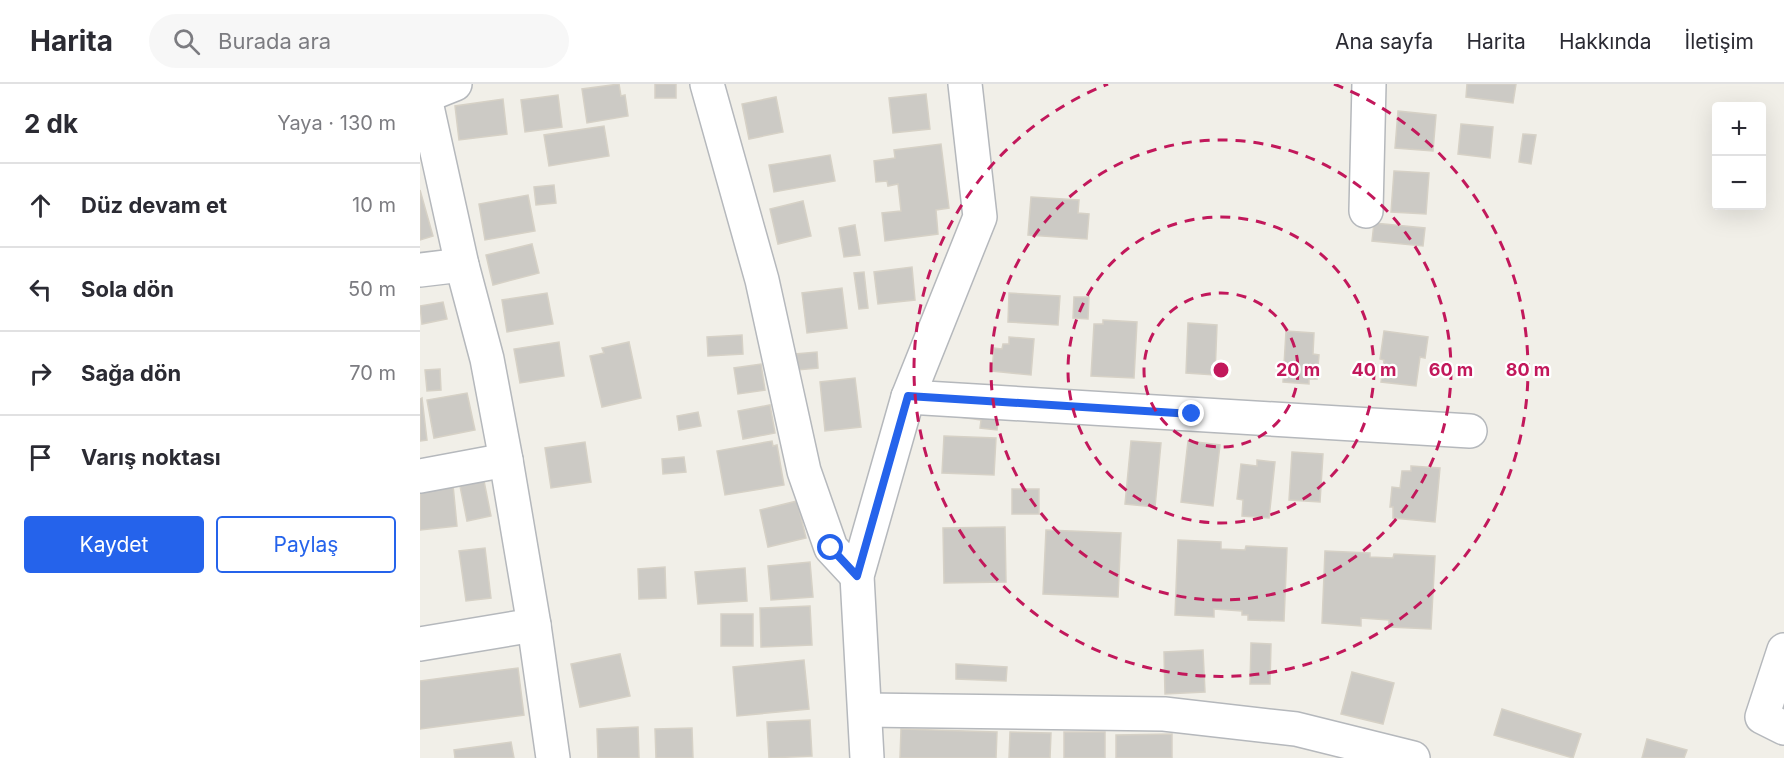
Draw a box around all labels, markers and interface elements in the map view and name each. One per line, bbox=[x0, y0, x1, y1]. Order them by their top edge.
search box bbox=[149, 14, 569, 68]
text: Harita bbox=[30, 24, 113, 58]
icon: search bbox=[170, 25, 203, 58]
text: Burada ara bbox=[218, 28, 331, 54]
text: Ana sayfa bbox=[1335, 29, 1433, 54]
text: Harita bbox=[1466, 29, 1526, 54]
text: Hakkında bbox=[1559, 29, 1652, 54]
text: İletişim bbox=[1685, 29, 1754, 54]
map controls bbox=[1712, 102, 1766, 210]
button: + bbox=[1712, 102, 1766, 156]
text: 2 dk bbox=[24, 108, 78, 139]
text: Yaya · 130 m bbox=[277, 111, 396, 135]
button: − bbox=[1712, 156, 1766, 210]
icon: ahead bbox=[24, 189, 57, 222]
text: Düz devam et bbox=[81, 192, 227, 218]
text: 10 m bbox=[352, 193, 396, 217]
icon: left bbox=[24, 273, 57, 306]
text: Sola dön bbox=[81, 276, 174, 302]
text: 50 m bbox=[348, 277, 396, 301]
icon: right bbox=[24, 357, 57, 390]
text: 20 m bbox=[1276, 359, 1320, 380]
text: 40 m bbox=[1352, 359, 1397, 380]
text: 60 m bbox=[1429, 359, 1473, 380]
text: 80 m bbox=[1506, 359, 1550, 380]
text: Sağa dön bbox=[81, 360, 181, 386]
centre of rings bbox=[1211, 360, 1231, 380]
text: 70 m bbox=[349, 361, 396, 385]
route end bbox=[1178, 400, 1204, 426]
icon: arrive bbox=[24, 441, 57, 474]
text: Varış noktası bbox=[81, 444, 221, 470]
button: Kaydet bbox=[24, 516, 204, 573]
button: Paylaş bbox=[216, 516, 396, 573]
route start bbox=[817, 534, 843, 560]

